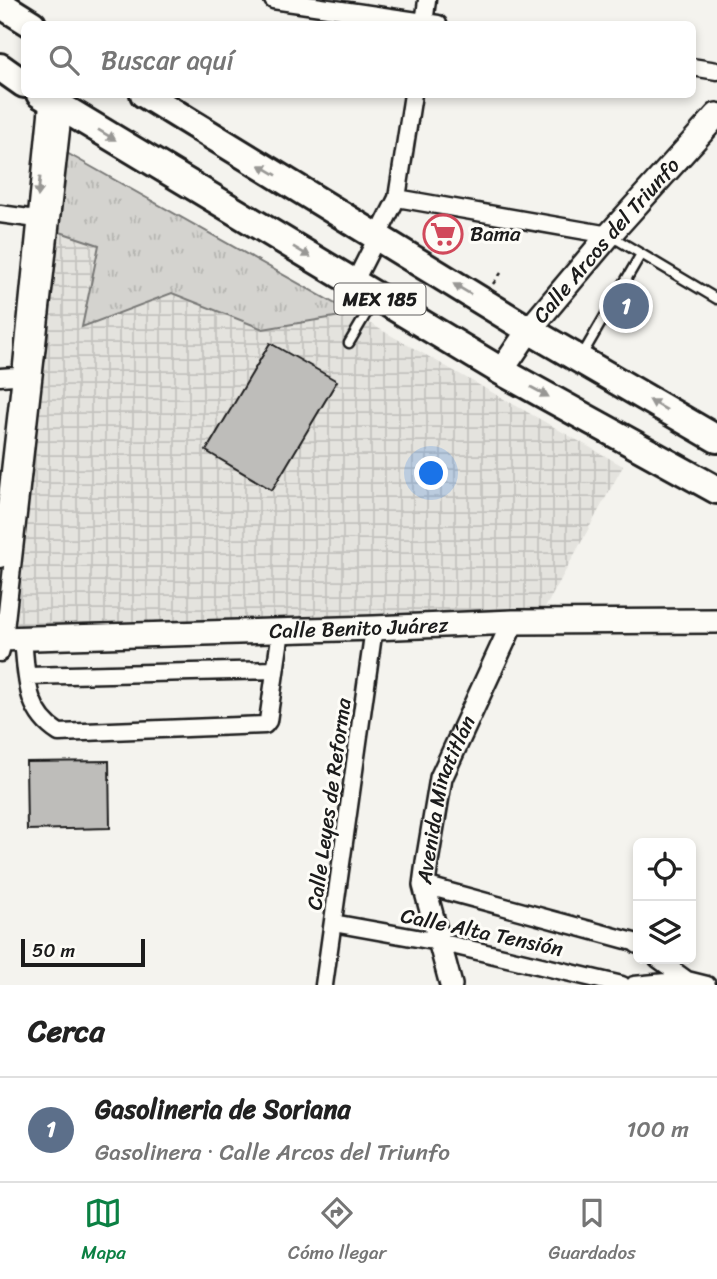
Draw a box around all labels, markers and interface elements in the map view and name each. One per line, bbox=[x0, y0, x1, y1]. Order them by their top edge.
search box bbox=[21, 21, 696, 98]
text: Buscar aquí bbox=[101, 37, 234, 83]
icon: search bbox=[45, 41, 83, 79]
one-way arrow bbox=[97, 128, 116, 141]
street label: Calle Arcos del Triunfo bbox=[523, 148, 690, 332]
one-way arrow bbox=[259, 164, 278, 177]
one-way arrow bbox=[34, 176, 45, 198]
supermarket icon: Bama bbox=[422, 213, 464, 255]
place label: Bama bbox=[470, 215, 521, 253]
one-way arrow bbox=[292, 245, 311, 258]
pin: 1 bbox=[603, 280, 649, 332]
one-way arrow bbox=[453, 283, 472, 295]
road number: MEX 185 bbox=[334, 284, 426, 314]
one-way arrow bbox=[530, 386, 550, 398]
one-way arrow bbox=[648, 399, 668, 411]
your location bbox=[414, 456, 448, 490]
street label: Calle Benito Juárez bbox=[269, 606, 449, 650]
street label: Calle Leyes de Reforma bbox=[295, 695, 363, 912]
street label: Avenida Minatitlán bbox=[405, 709, 487, 887]
map controls bbox=[633, 838, 696, 964]
button: locate bbox=[633, 838, 696, 901]
street label: Calle Alta Tensión bbox=[397, 896, 567, 968]
button: layers bbox=[633, 901, 696, 964]
text: 50 m bbox=[32, 934, 75, 967]
scale bar bbox=[21, 936, 145, 968]
text: Cerca bbox=[28, 1004, 104, 1058]
text: Gasolineria de Soriana bbox=[95, 1086, 350, 1132]
text: 1 bbox=[46, 1109, 56, 1150]
text: 100 m bbox=[626, 1109, 689, 1150]
text: Gasolinera · Calle Arcos del Triunfo bbox=[95, 1132, 450, 1173]
tab: Mapa bbox=[81, 1194, 126, 1269]
tab: Cómo llegar bbox=[288, 1194, 386, 1269]
tab: Guardados bbox=[549, 1194, 636, 1269]

